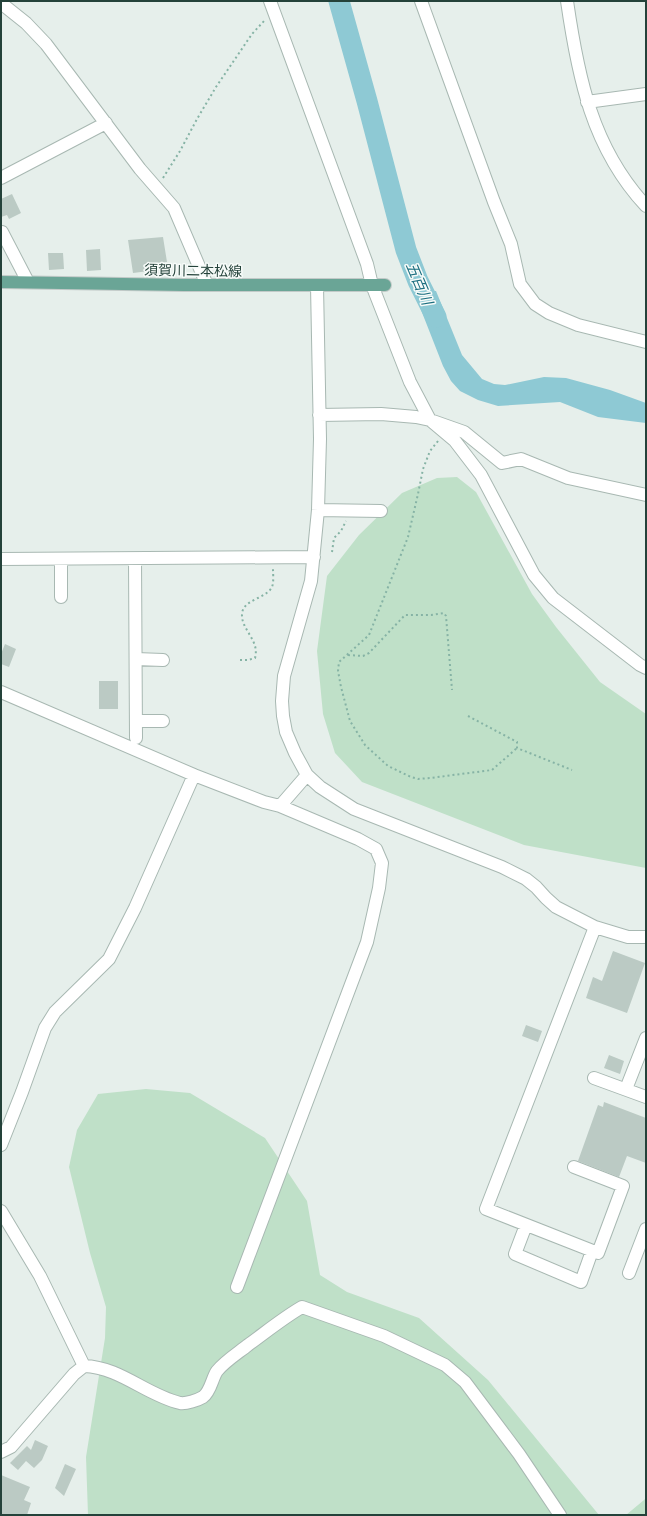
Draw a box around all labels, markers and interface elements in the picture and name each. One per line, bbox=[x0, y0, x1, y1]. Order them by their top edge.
water label: 五百川 bbox=[402, 258, 439, 309]
street label: 須賀川二本松線 bbox=[144, 260, 242, 280]

